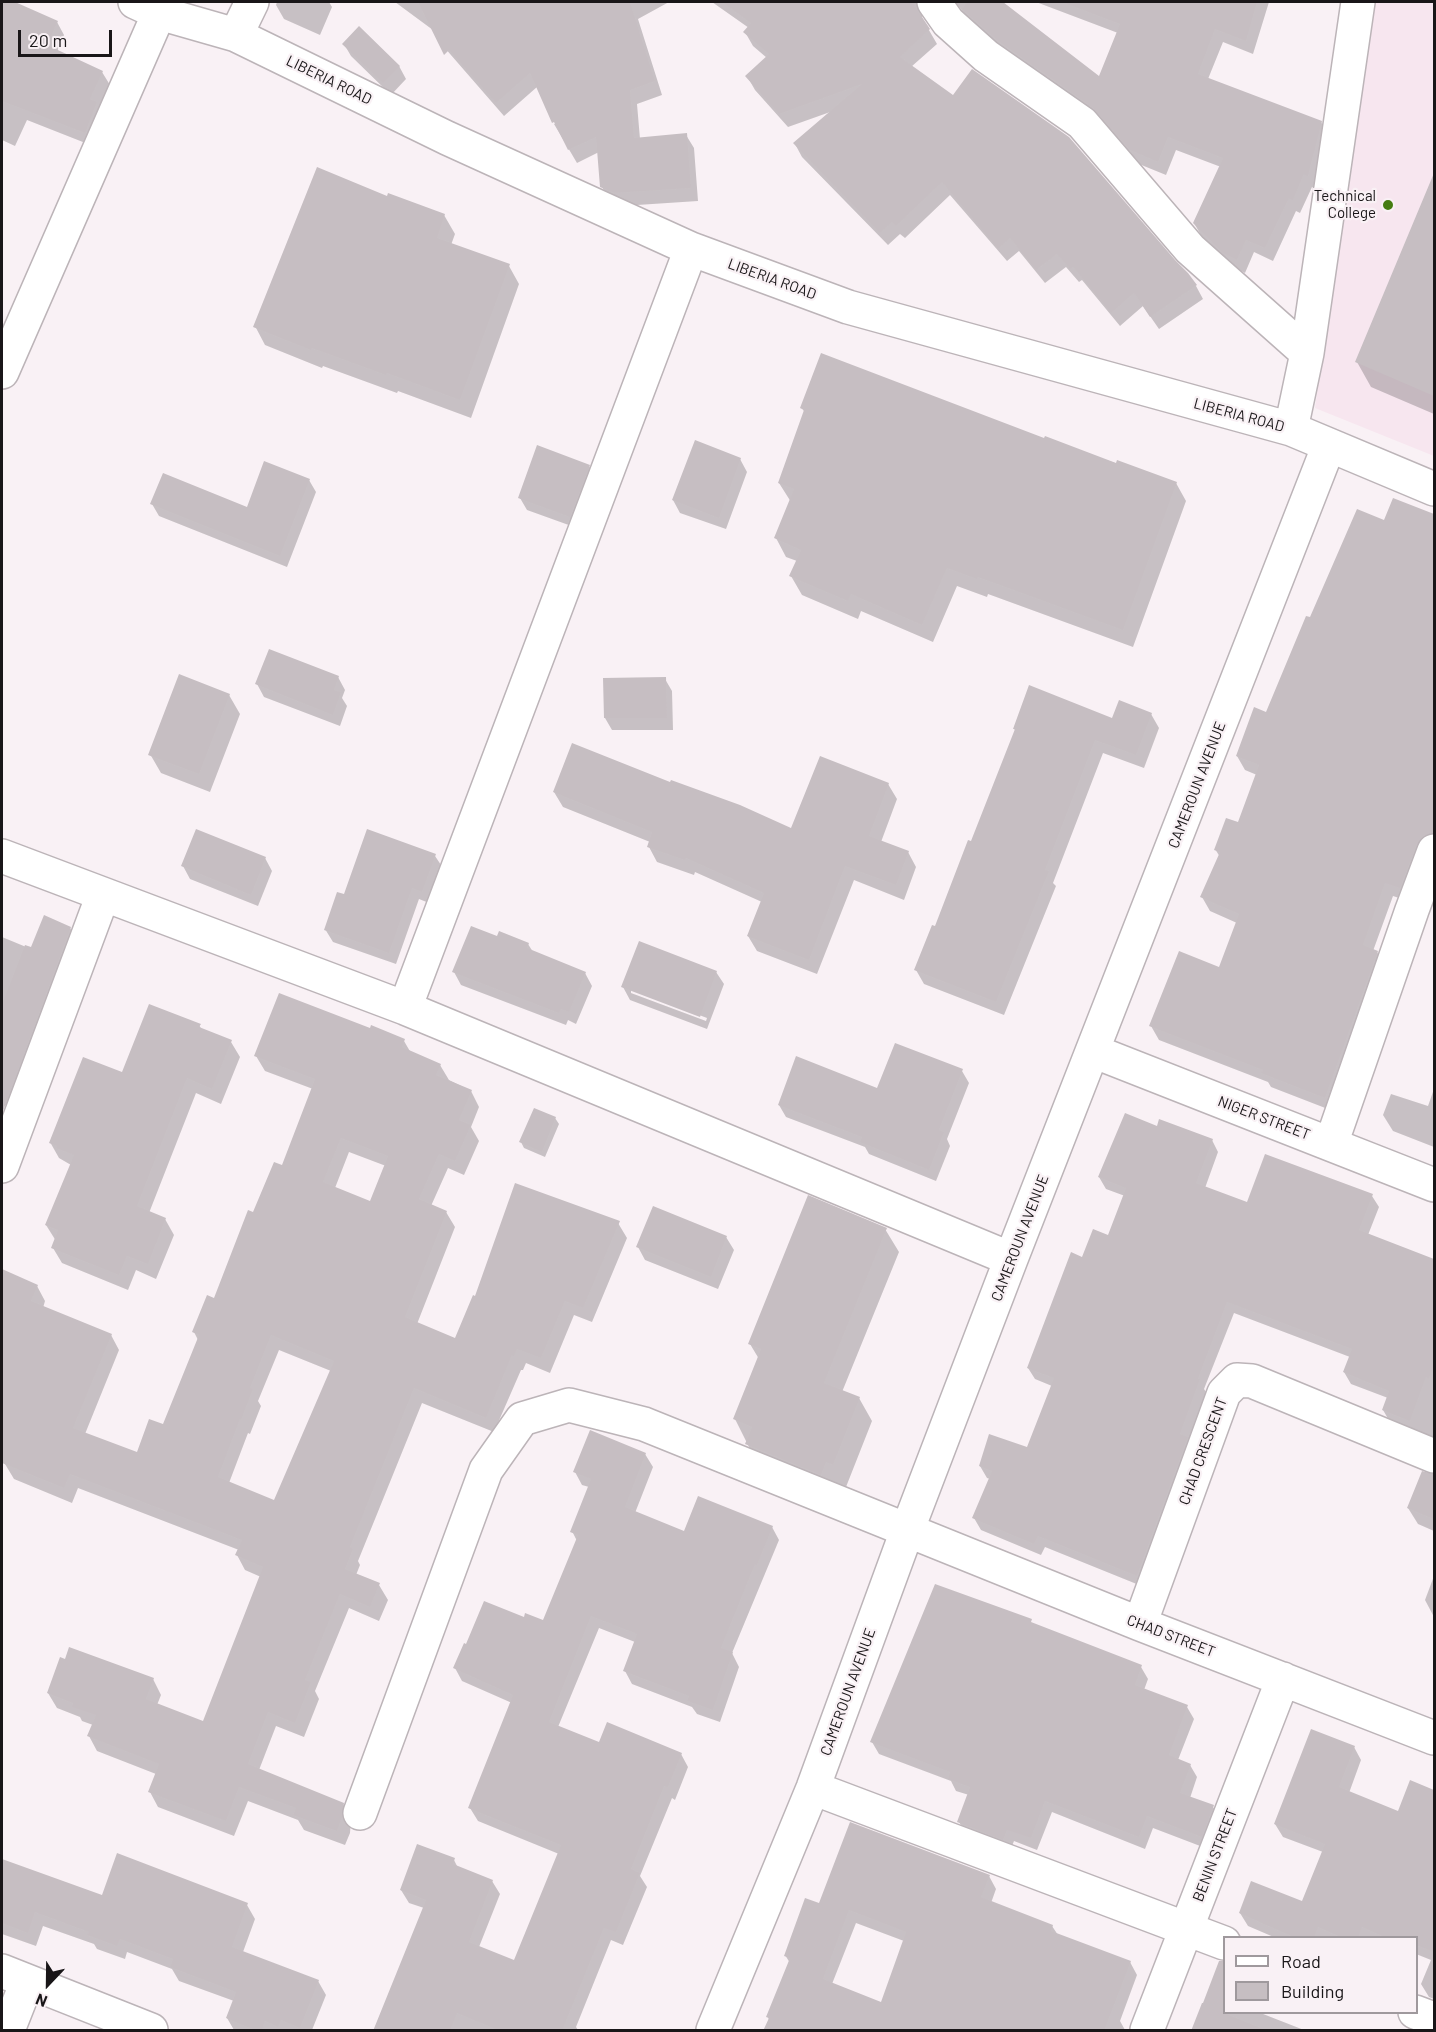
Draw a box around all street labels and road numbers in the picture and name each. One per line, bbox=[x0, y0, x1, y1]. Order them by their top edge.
street label: LIBERIA ROAD bbox=[283, 52, 375, 108]
street label: LIBERIA ROAD bbox=[725, 255, 819, 303]
street label: LIBERIA ROAD bbox=[1192, 394, 1286, 436]
street label: CAMEROUN AVENUE bbox=[1165, 719, 1229, 851]
street label: NIGER STREET bbox=[1215, 1092, 1313, 1144]
street label: CAMEROUN AVENUE bbox=[988, 1172, 1052, 1304]
street label: CHAD CRESCENT bbox=[1175, 1395, 1231, 1507]
street label: CHAD STREET bbox=[1124, 1611, 1218, 1661]
street label: CAMEROUN AVENUE bbox=[817, 1626, 879, 1758]
street label: BENIN STREET bbox=[1189, 1806, 1241, 1904]

